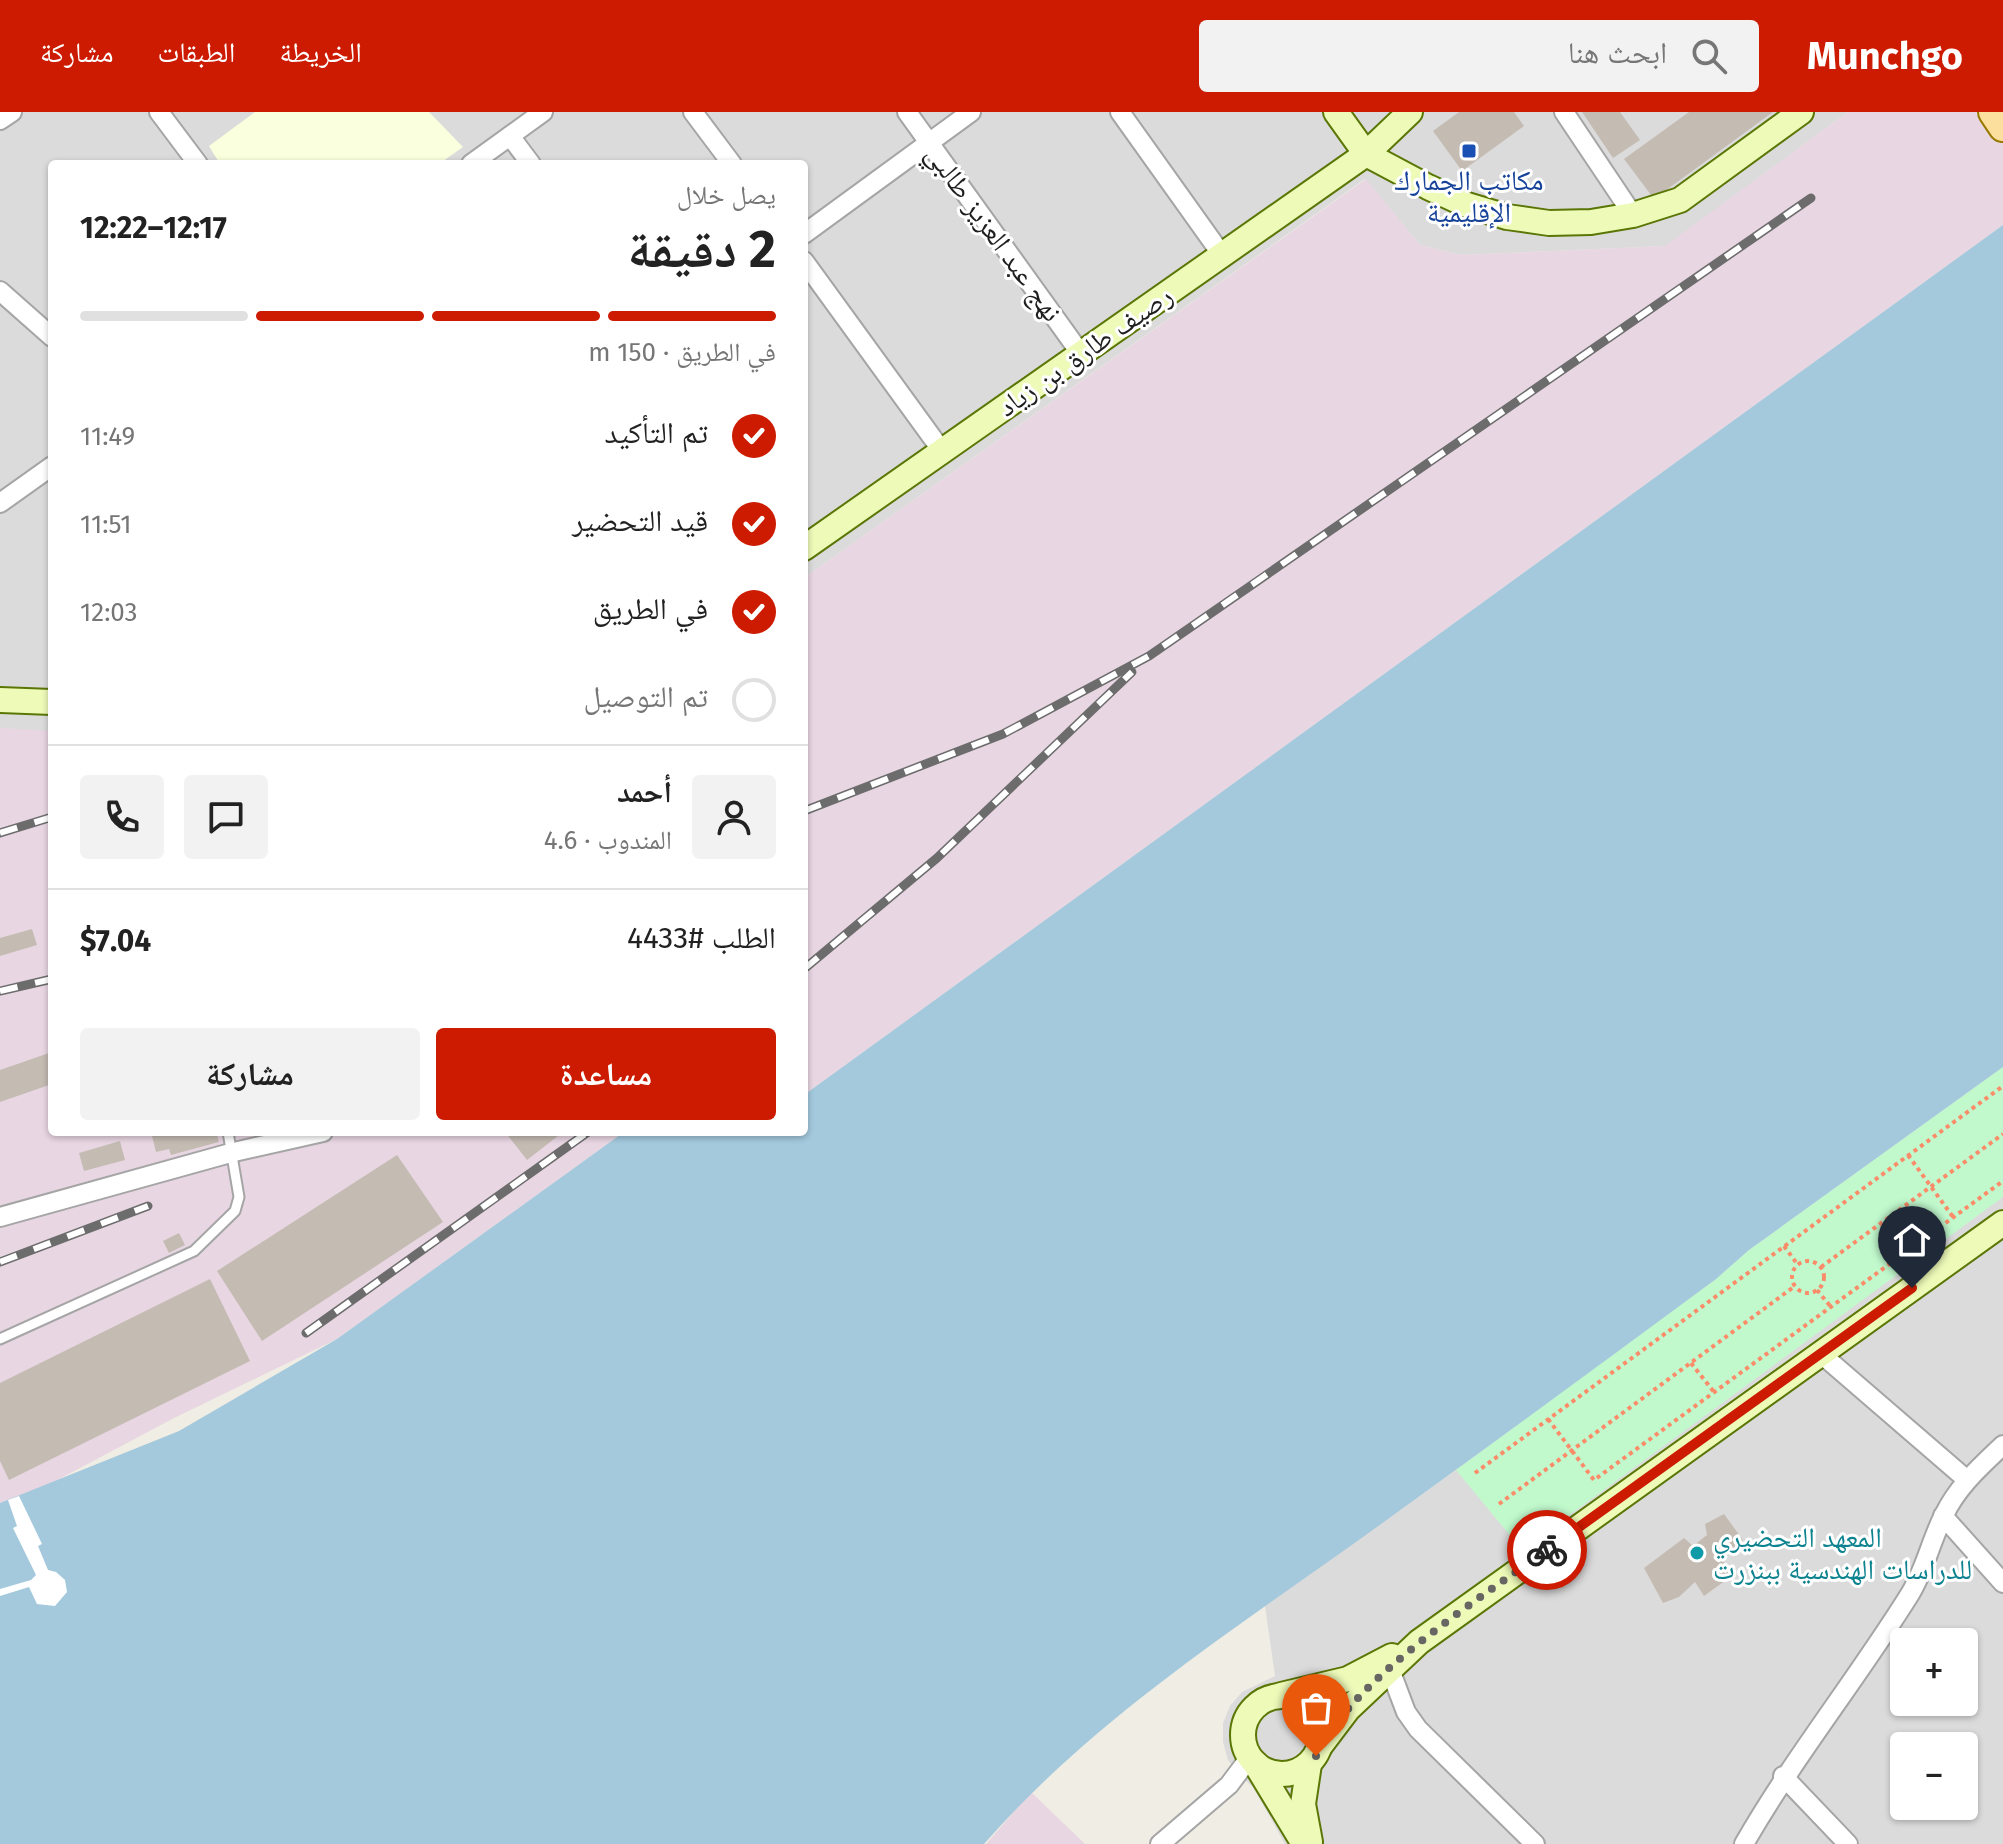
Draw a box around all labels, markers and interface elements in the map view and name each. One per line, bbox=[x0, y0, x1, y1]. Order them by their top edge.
search box bbox=[1199, 20, 1759, 92]
text: Munchgo bbox=[1807, 33, 1963, 79]
icon: search bbox=[1687, 34, 1731, 78]
text: ابحث هنا bbox=[1568, 35, 1667, 71]
text: مشاركة bbox=[40, 36, 114, 69]
text: الطبقات bbox=[158, 36, 235, 69]
text: الخريطة bbox=[279, 36, 362, 69]
street label: نهج عبد العزيز طالبي bbox=[914, 138, 1069, 331]
marker: مكاتب الجمارك الإقليمية bbox=[1460, 142, 1478, 160]
place label: مكاتب الجمارك الإقليمية bbox=[1395, 164, 1543, 229]
text: يصل خلال bbox=[677, 180, 776, 211]
text: 12:17–12:22 bbox=[80, 210, 227, 246]
text: 2 دقيقة bbox=[628, 218, 776, 281]
street label: رصيف طارق بن زياد bbox=[991, 278, 1179, 424]
text: في الطريق · 150 m bbox=[588, 337, 776, 368]
icon: check bbox=[732, 414, 776, 458]
text: تم التأكيد bbox=[605, 415, 708, 451]
text: 11:49 bbox=[80, 421, 135, 452]
icon: check bbox=[732, 502, 776, 546]
text: قيد التحضير bbox=[572, 503, 708, 539]
text: 11:51 bbox=[80, 509, 131, 540]
icon: check bbox=[732, 590, 776, 634]
text: في الطريق bbox=[593, 591, 708, 627]
text: 12:03 bbox=[80, 597, 138, 628]
text: تم التوصيل bbox=[583, 679, 708, 715]
text: أحمد bbox=[617, 774, 672, 810]
button: phone bbox=[80, 775, 164, 859]
button: chat bbox=[184, 775, 268, 859]
button: person bbox=[692, 775, 776, 859]
text: المندوب · 4.6 bbox=[544, 825, 672, 856]
text: الطلب #4433 bbox=[627, 920, 776, 956]
text: $7.04 bbox=[80, 923, 151, 959]
button: مشاركة bbox=[80, 1028, 420, 1120]
button: مساعدة bbox=[436, 1028, 776, 1120]
pin bbox=[1878, 1206, 1946, 1288]
icon: home bbox=[1890, 1218, 1934, 1262]
courier bbox=[1507, 1510, 1587, 1590]
place label: المعهد التحضيري للدراسات الهندسية ببنزرت bbox=[1713, 1521, 1972, 1586]
icon: bike bbox=[1525, 1528, 1569, 1572]
marker: المعهد التحضيري للدراسات الهندسية ببنزرت bbox=[1688, 1544, 1706, 1562]
map controls bbox=[1890, 1628, 1978, 1820]
button: + bbox=[1890, 1628, 1978, 1716]
pin bbox=[1282, 1674, 1350, 1756]
icon: bag bbox=[1294, 1686, 1338, 1730]
button: − bbox=[1890, 1732, 1978, 1820]

